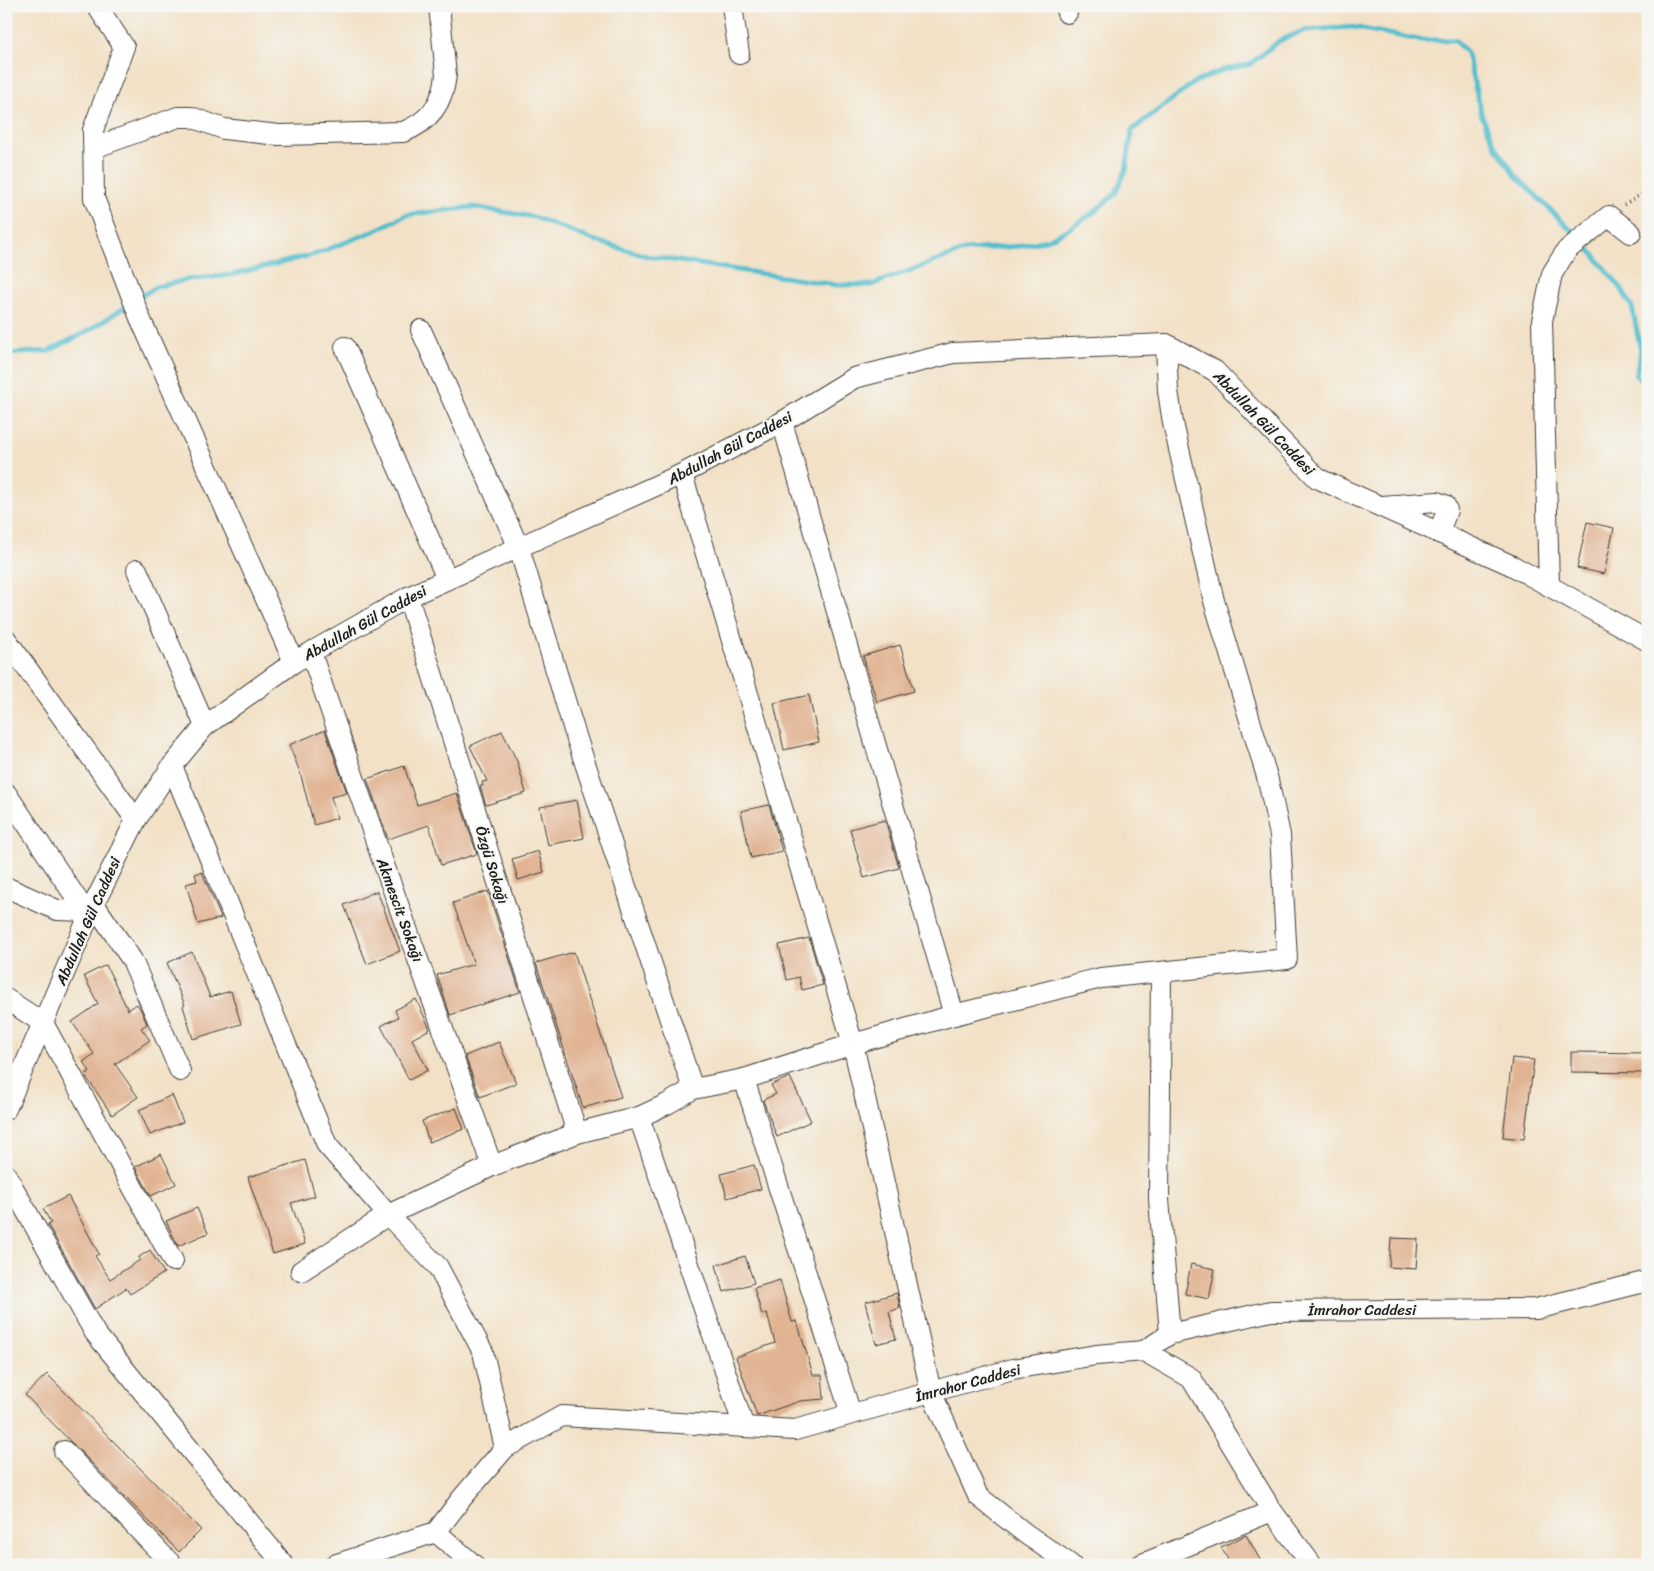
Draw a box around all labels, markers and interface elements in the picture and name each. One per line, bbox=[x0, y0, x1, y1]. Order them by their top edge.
street label: Abdullah Gül Caddesi bbox=[1206, 364, 1322, 482]
street label: Abdullah Gül Caddesi bbox=[662, 404, 798, 492]
street label: Abdullah Gül Caddesi bbox=[297, 578, 432, 668]
street label: Özgü Sokağı bbox=[468, 823, 516, 907]
street label: Abdullah Gül Caddesi bbox=[48, 852, 128, 990]
street label: Akmescit Sokağı bbox=[369, 853, 431, 966]
street label: İmrahor Caddesi bbox=[1307, 1297, 1417, 1323]
street label: İmrahor Caddesi bbox=[911, 1356, 1024, 1410]

